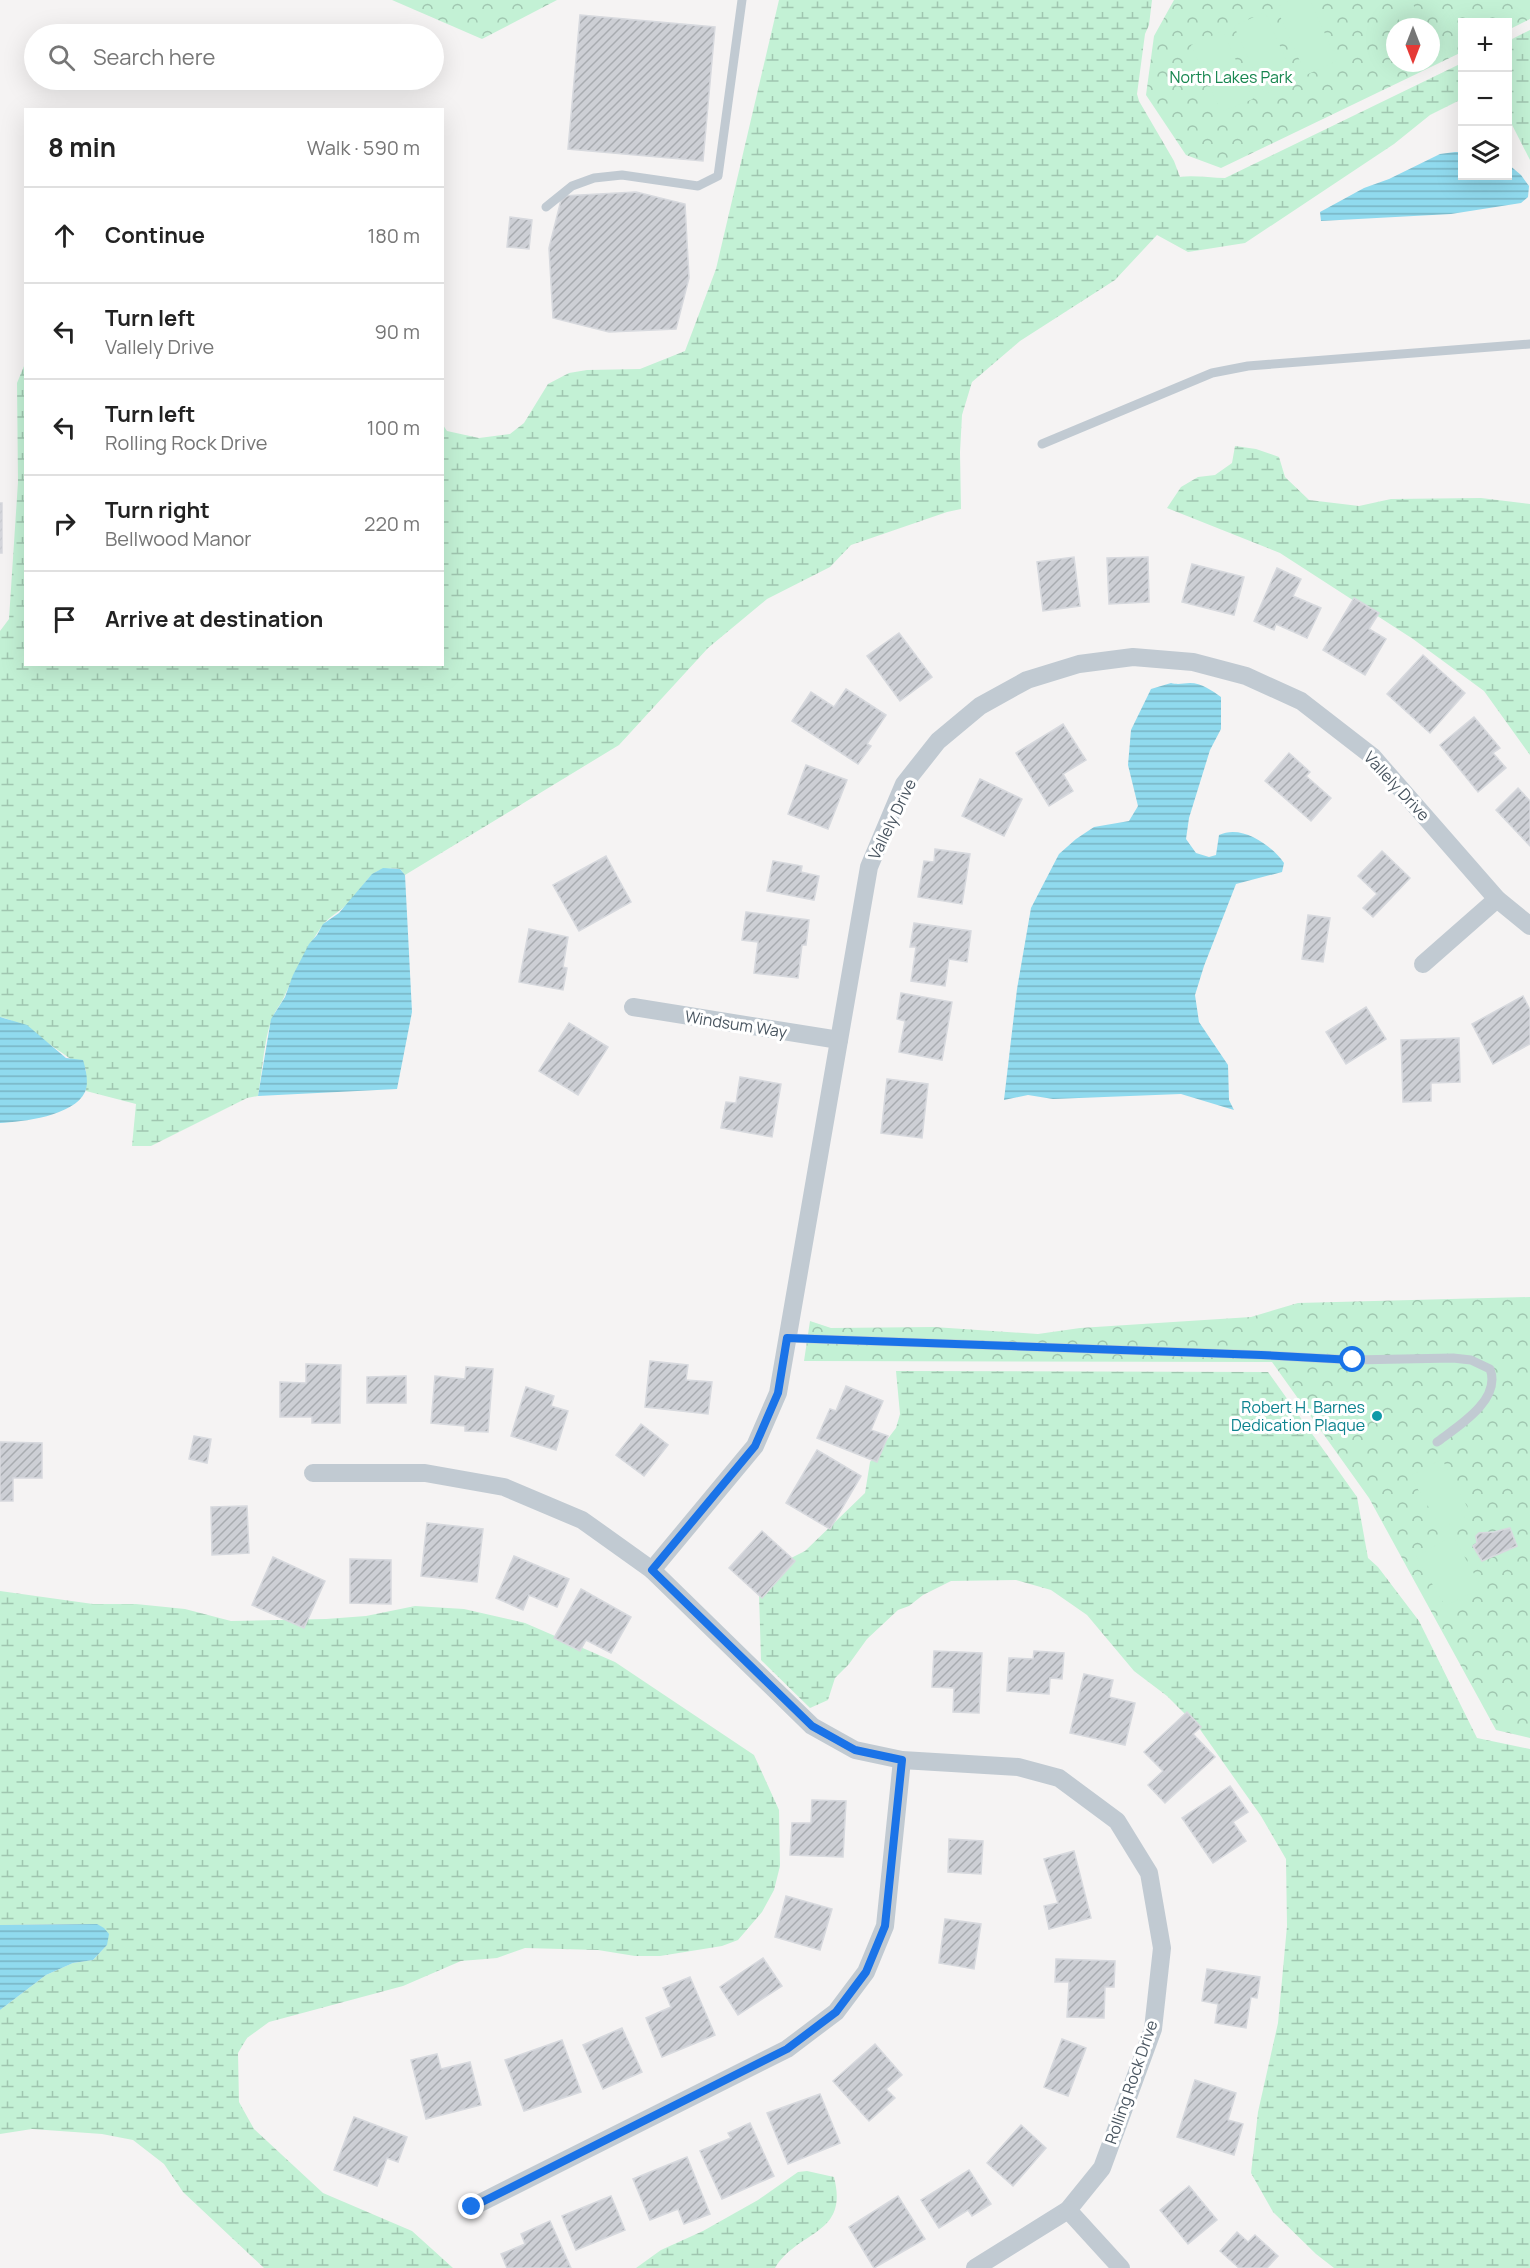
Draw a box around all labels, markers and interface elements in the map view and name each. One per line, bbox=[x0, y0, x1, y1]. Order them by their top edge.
north arrow bbox=[1386, 18, 1440, 72]
map controls bbox=[1458, 18, 1512, 180]
button: + bbox=[1458, 18, 1512, 72]
search box bbox=[24, 24, 444, 90]
icon: search bbox=[45, 41, 78, 74]
text: Search here bbox=[93, 42, 215, 72]
park label: North Lakes Park bbox=[1170, 66, 1294, 88]
button: − bbox=[1458, 72, 1512, 126]
button: layers bbox=[1458, 126, 1512, 180]
text: 8 min bbox=[48, 129, 116, 165]
text: Walk · 590 m bbox=[307, 134, 420, 161]
icon: ahead bbox=[48, 219, 81, 252]
text: Continue bbox=[105, 220, 205, 250]
text: 180 m bbox=[367, 222, 420, 249]
text: Turn left bbox=[105, 303, 195, 333]
icon: left bbox=[48, 315, 81, 348]
text: 90 m bbox=[374, 318, 420, 345]
text: Vallely Drive bbox=[105, 333, 214, 360]
text: Turn left bbox=[105, 399, 195, 429]
icon: left bbox=[48, 411, 81, 444]
text: 100 m bbox=[367, 414, 420, 441]
text: Rolling Rock Drive bbox=[105, 429, 267, 456]
text: Turn right bbox=[105, 495, 210, 525]
icon: right bbox=[48, 507, 81, 540]
text: 220 m bbox=[364, 510, 420, 537]
text: Bellwood Manor bbox=[105, 525, 252, 552]
icon: arrive bbox=[48, 603, 81, 636]
text: Arrive at destination bbox=[105, 604, 323, 634]
street label: Vallely Drive bbox=[1359, 747, 1435, 825]
street label: Vallely Drive bbox=[863, 775, 921, 863]
street label: Windsum Way bbox=[683, 1005, 789, 1043]
route start bbox=[1339, 1346, 1365, 1372]
place label: Robert H. Barnes Dedication Plaque bbox=[1231, 1396, 1365, 1436]
marker: Robert H. Barnes Dedication Plaque bbox=[1370, 1409, 1384, 1423]
street label: Rolling Rock Drive bbox=[1099, 2017, 1163, 2147]
route end bbox=[458, 2193, 484, 2219]

